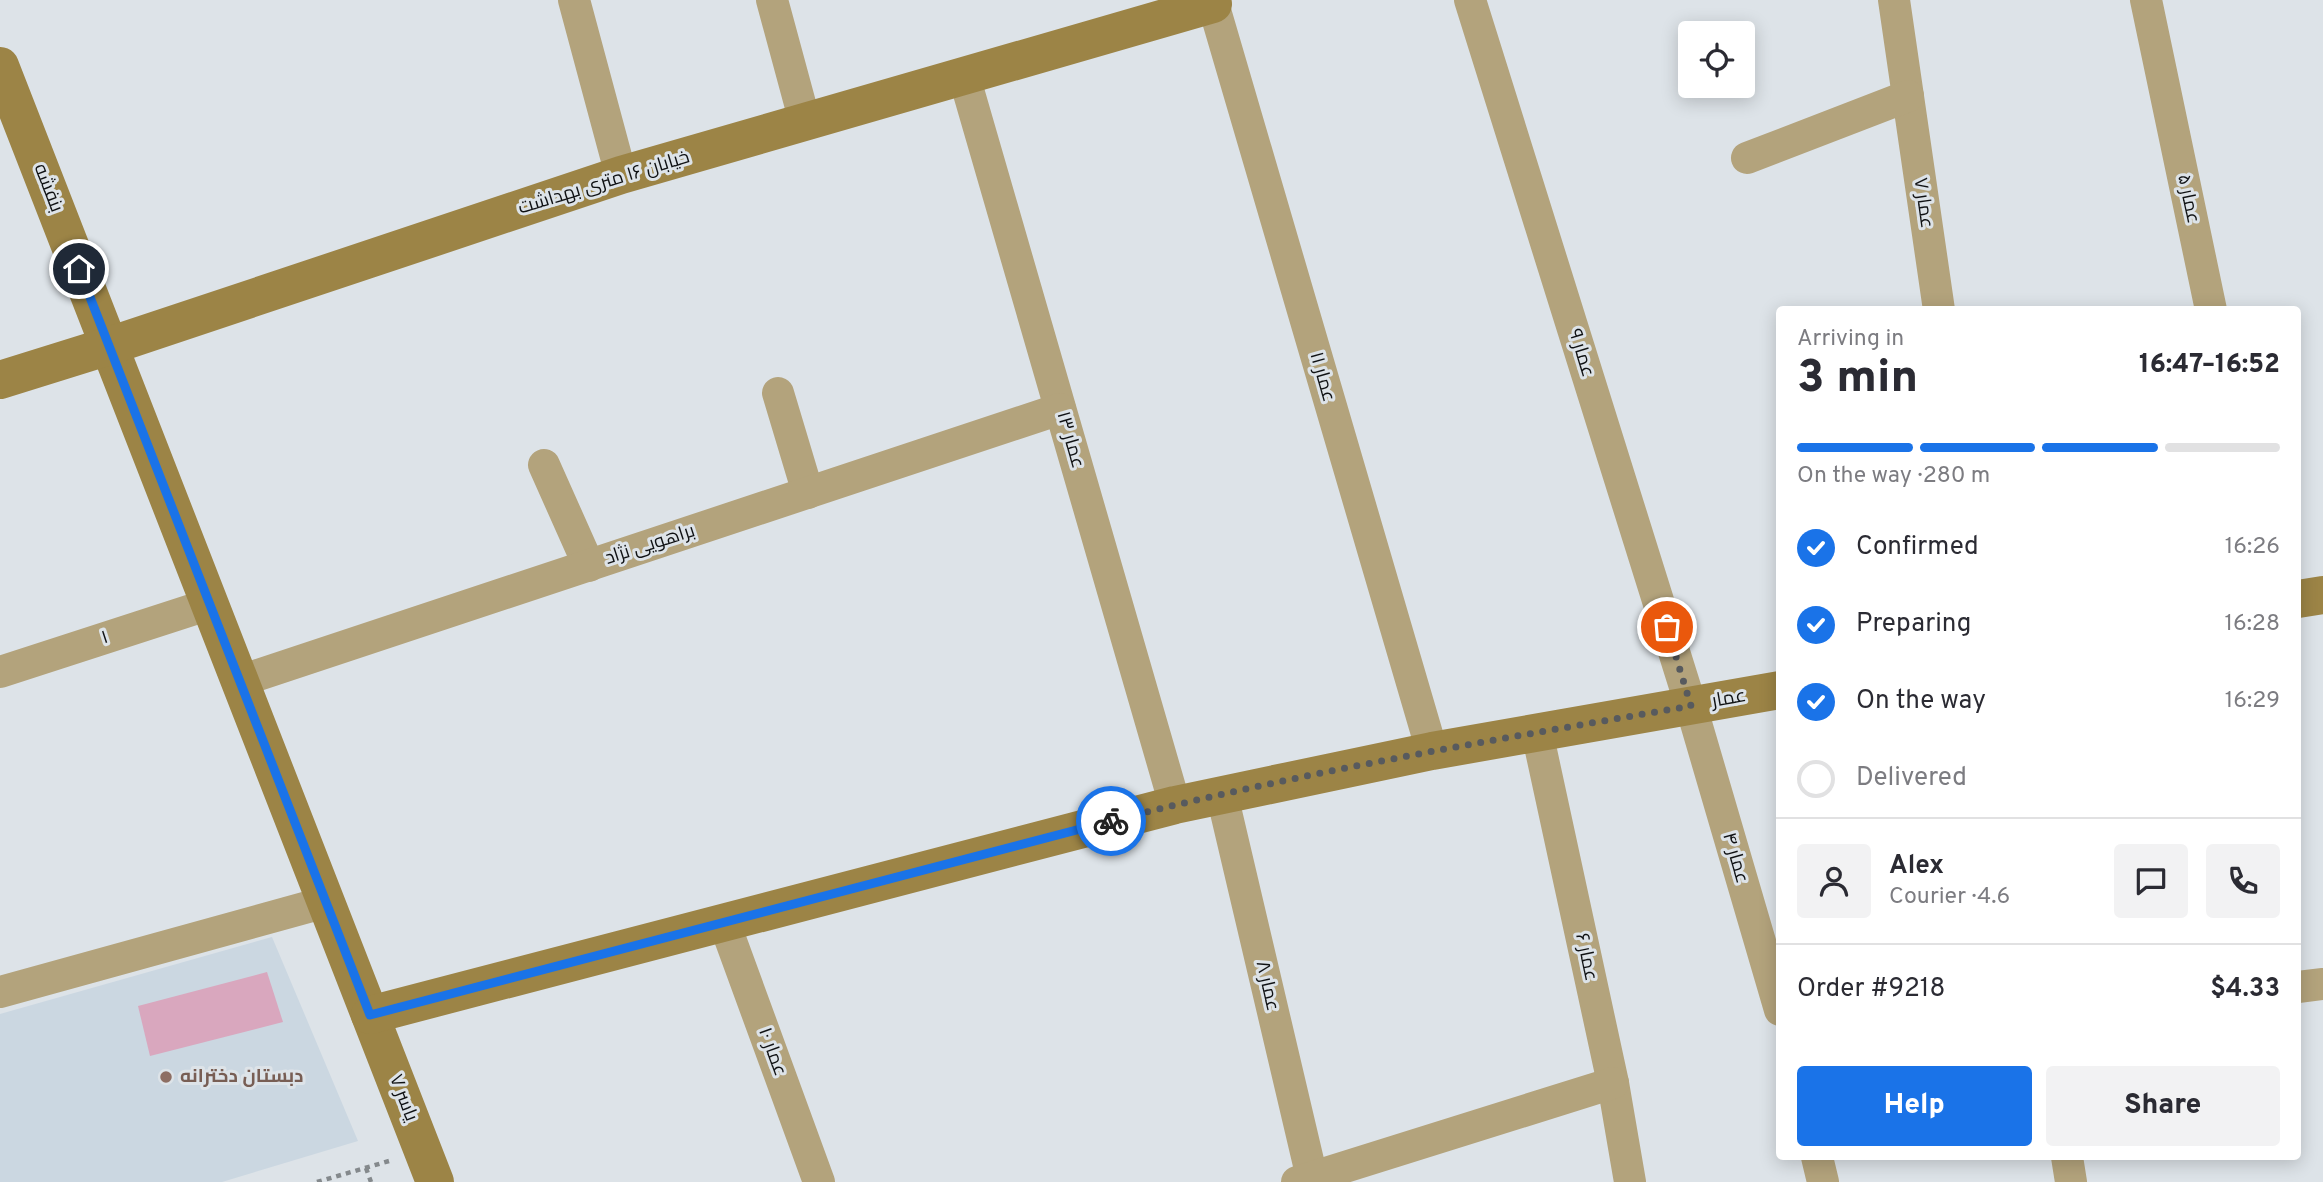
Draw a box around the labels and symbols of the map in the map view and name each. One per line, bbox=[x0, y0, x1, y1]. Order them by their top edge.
street label: خیابان ۱۶ متری بهداشت bbox=[515, 145, 693, 221]
street label: بنفشه bbox=[28, 160, 68, 216]
street label: عمار ۵ bbox=[2171, 172, 2205, 226]
street label: عمار ۷ bbox=[1908, 176, 1938, 230]
pin bbox=[49, 239, 109, 299]
street label: عمار ۹ bbox=[1562, 326, 1600, 380]
street label: عمار ۱۱ bbox=[1303, 349, 1341, 405]
street label: عمار ۱۳ bbox=[1050, 409, 1090, 471]
street label: براهویی نژاد bbox=[602, 519, 698, 571]
pin bbox=[1637, 597, 1697, 657]
street label: ۱ bbox=[98, 626, 112, 650]
street label: عمار bbox=[1709, 684, 1748, 714]
courier bbox=[1076, 786, 1146, 856]
street label: عمار ۴ bbox=[1716, 830, 1754, 886]
street label: عمار ۶ bbox=[1569, 931, 1603, 983]
street label: عمار ۸ bbox=[1250, 958, 1284, 1014]
street label: عمار ۱۰ bbox=[752, 1025, 792, 1079]
place label: دبستان دخترانه bbox=[180, 1065, 303, 1089]
marker: دبستان دخترانه bbox=[158, 1069, 174, 1085]
street label: یاسر ۷ bbox=[383, 1071, 423, 1125]

